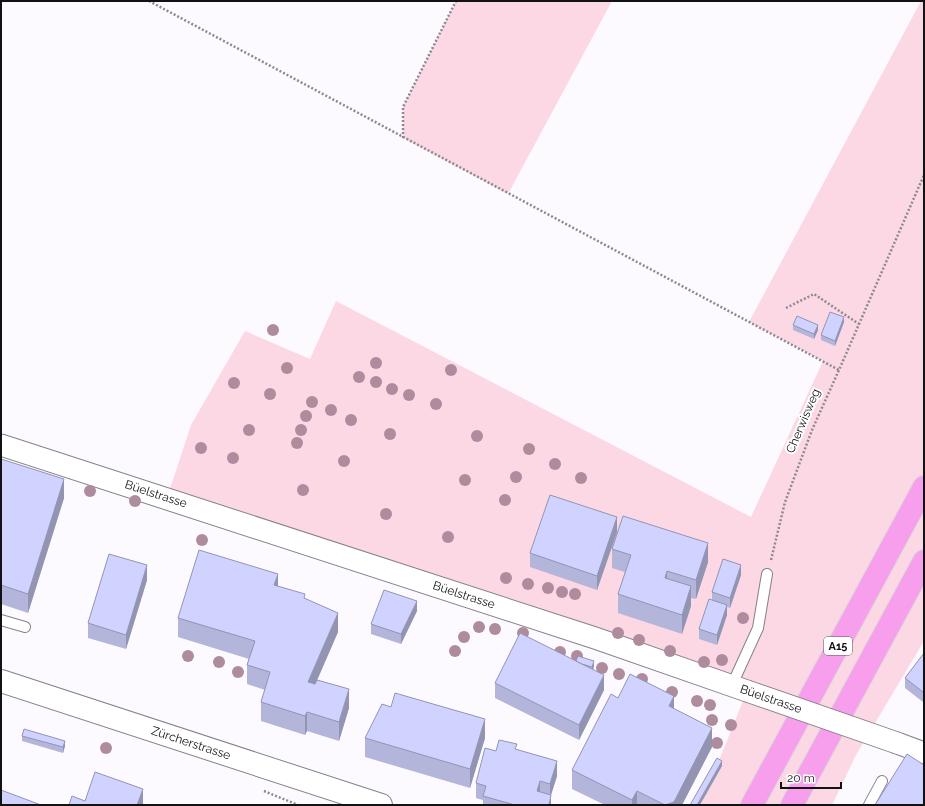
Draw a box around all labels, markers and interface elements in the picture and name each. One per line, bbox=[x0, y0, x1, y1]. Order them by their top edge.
street label: Cherwisweg bbox=[783, 387, 823, 455]
street label: Büelstrasse bbox=[123, 477, 189, 511]
street label: Büelstrasse bbox=[431, 578, 497, 612]
road number: A15 bbox=[824, 637, 852, 655]
street label: Büelstrasse bbox=[738, 682, 804, 716]
street label: Zürcherstrasse bbox=[150, 724, 232, 762]
scale bar bbox=[781, 764, 841, 790]
text: 20 m bbox=[787, 771, 815, 785]

